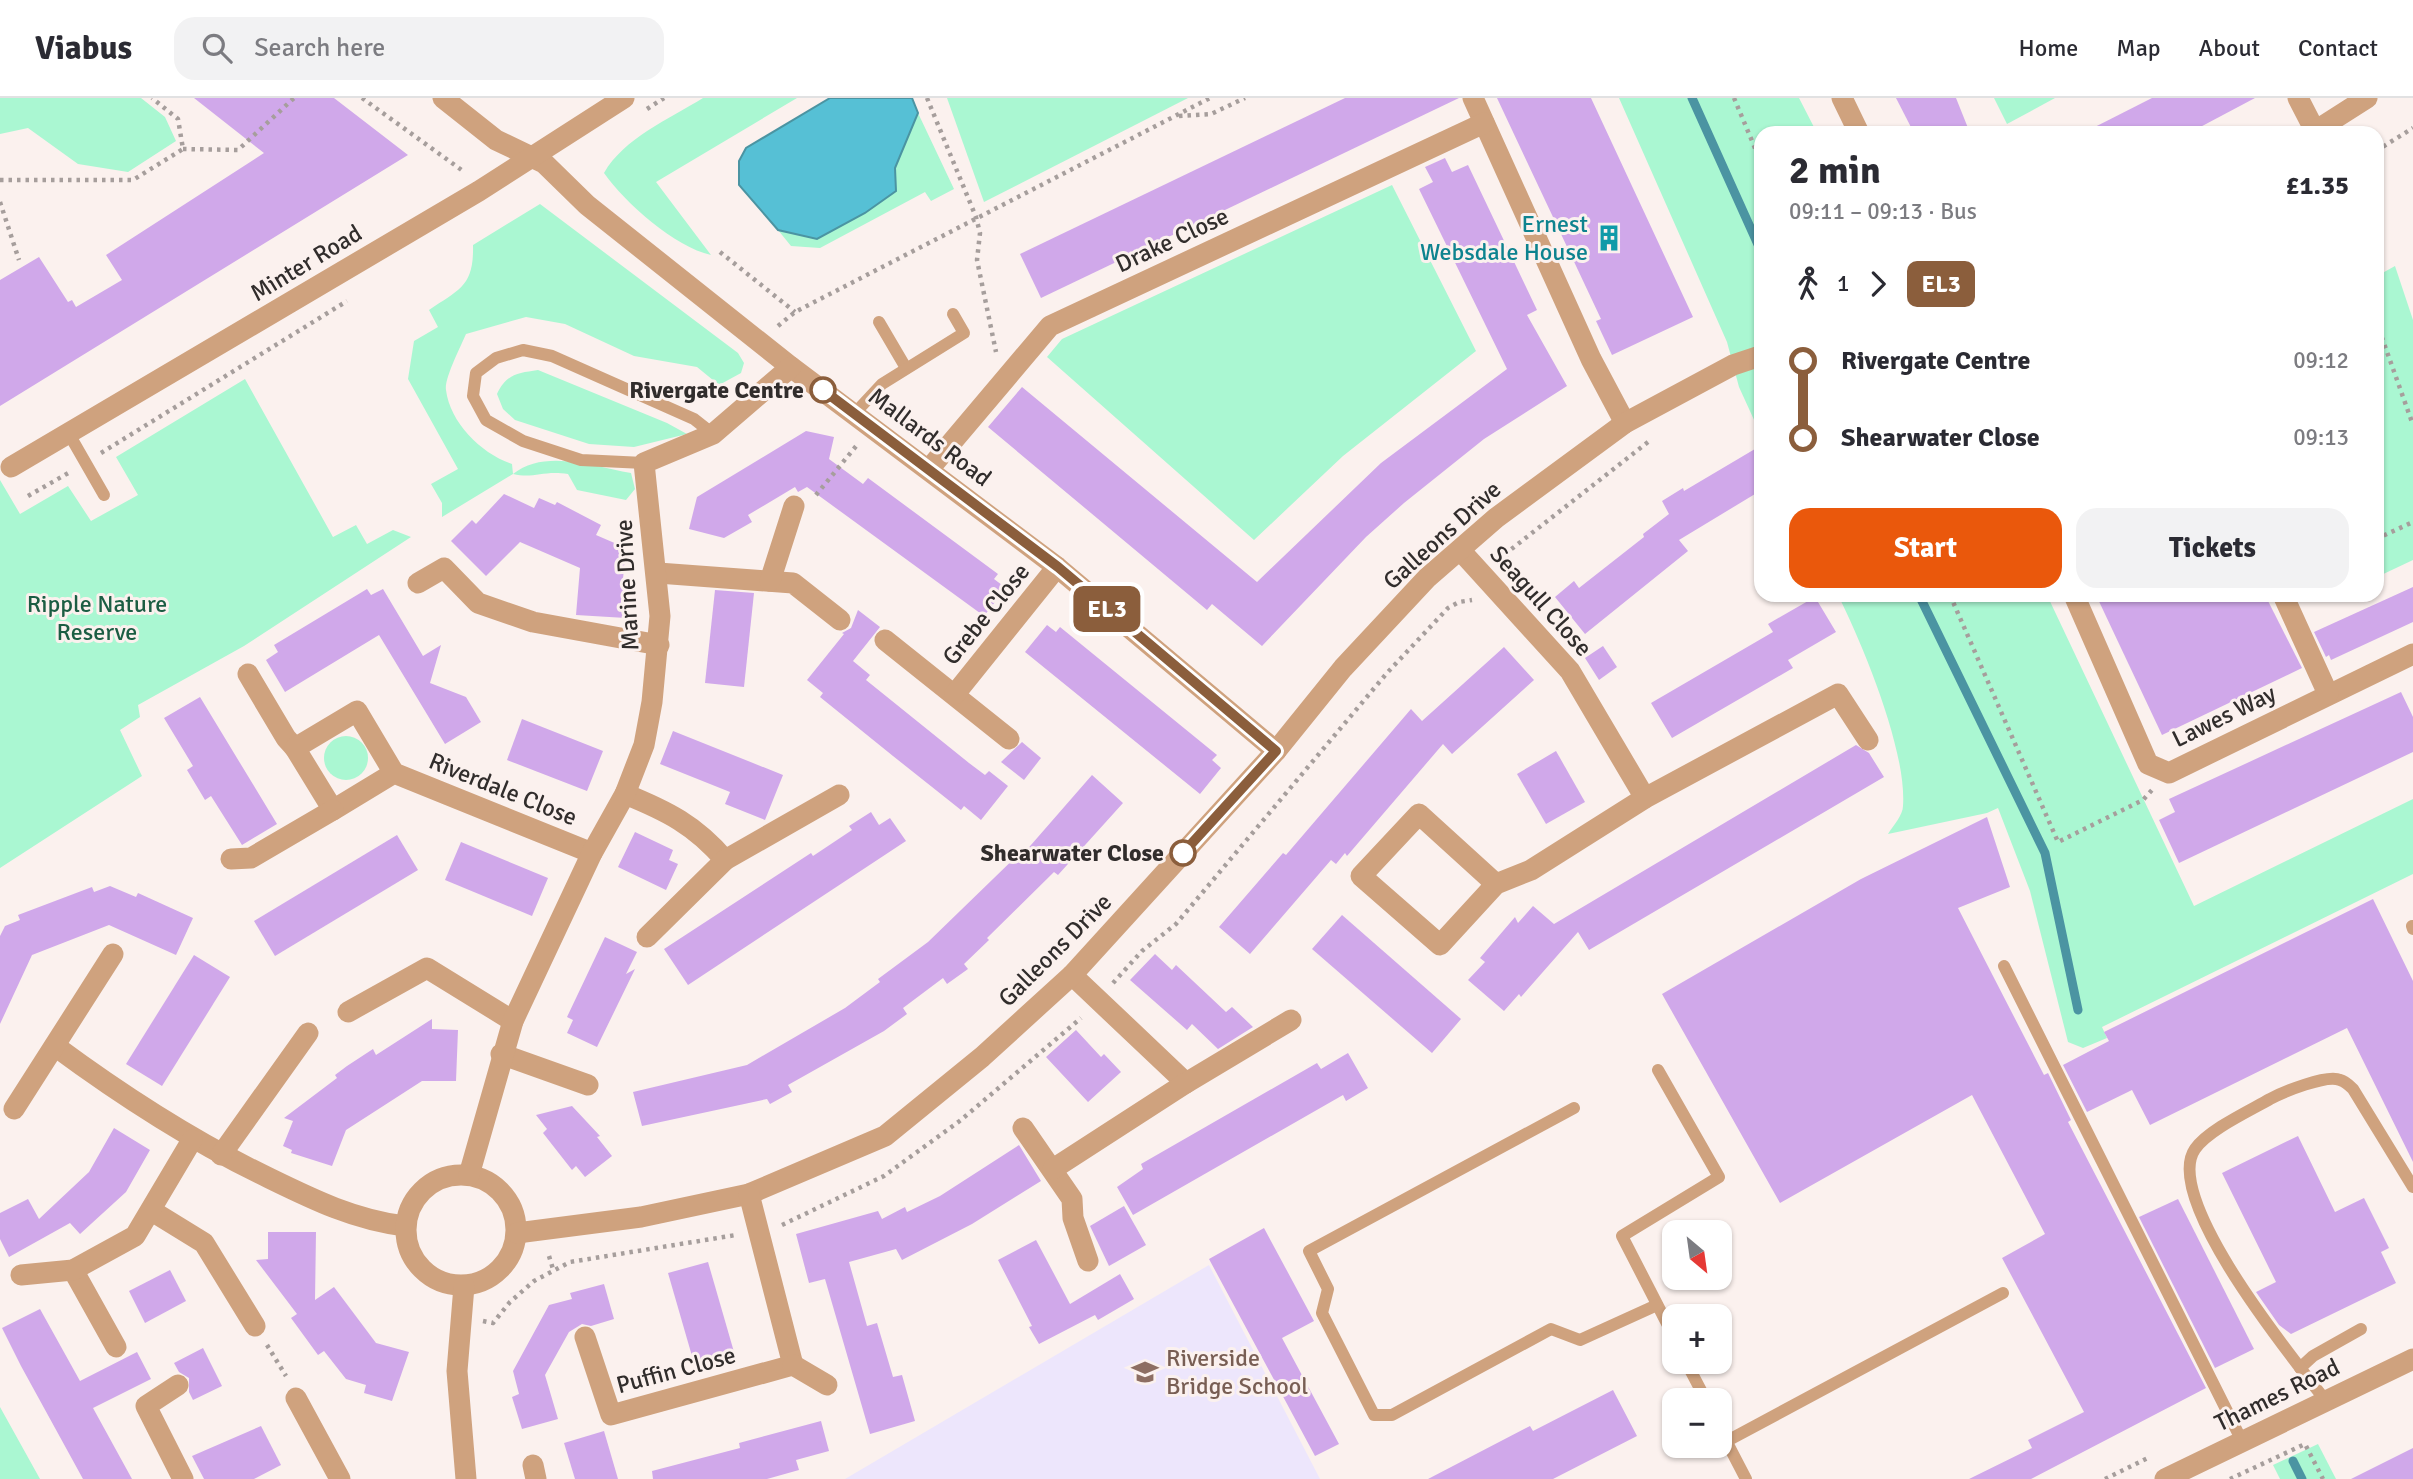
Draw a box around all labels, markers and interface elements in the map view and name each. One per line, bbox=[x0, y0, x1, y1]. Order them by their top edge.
search box bbox=[174, 17, 664, 80]
text: Viabus bbox=[35, 28, 132, 69]
icon: search bbox=[198, 29, 236, 67]
text: Search here bbox=[254, 32, 385, 64]
text: Home bbox=[2018, 33, 2078, 63]
text: Map bbox=[2116, 33, 2161, 63]
text: About bbox=[2199, 33, 2260, 63]
text: Contact bbox=[2298, 33, 2378, 63]
text: 2 min bbox=[1789, 147, 1881, 194]
text: £1.35 bbox=[2285, 170, 2349, 202]
text: 09:11 – 09:13 · Bus bbox=[1789, 197, 1977, 226]
street label: Drake Close bbox=[1111, 201, 1233, 279]
place label: Ernest Websdale House bbox=[1420, 209, 1588, 267]
street label: Minter Road bbox=[245, 218, 367, 308]
building icon: Ernest Websdale House bbox=[1594, 223, 1624, 253]
icon: walk bbox=[1789, 265, 1827, 303]
icon: forward bbox=[1859, 265, 1897, 303]
text: 1 bbox=[1837, 269, 1849, 298]
text: EL3 bbox=[1921, 269, 1961, 299]
text: Rivergate Centre bbox=[1841, 345, 2030, 377]
text: 09:12 bbox=[2293, 346, 2349, 375]
place label: Rivergate Centre bbox=[629, 375, 804, 405]
marker: Rivergate Centre bbox=[810, 377, 836, 403]
street label: Mallards Road bbox=[863, 381, 997, 493]
text: Shearwater Close bbox=[1841, 422, 2040, 454]
text: 09:13 bbox=[2293, 423, 2349, 452]
street label: Galleons Drive bbox=[1377, 474, 1507, 596]
button: Start bbox=[1789, 508, 2062, 588]
button: Tickets bbox=[2076, 508, 2349, 588]
street label: Marine Drive bbox=[609, 519, 645, 651]
street label: Seagull Close bbox=[1483, 539, 1599, 663]
street label: Grebe Close bbox=[936, 557, 1036, 671]
line badge: EL3 bbox=[1067, 586, 1147, 632]
park label: Ripple Nature Reserve bbox=[27, 589, 167, 647]
text: EL3 bbox=[1087, 594, 1127, 624]
street label: Lawes Way bbox=[2167, 678, 2281, 754]
street label: Riverdale Close bbox=[425, 746, 581, 832]
place label: Shearwater Close bbox=[981, 838, 1164, 868]
marker: Shearwater Close bbox=[1170, 840, 1196, 866]
street label: Galleons Drive bbox=[992, 887, 1118, 1013]
north arrow bbox=[1662, 1220, 1732, 1290]
map controls bbox=[1662, 1220, 1732, 1458]
button: + bbox=[1662, 1304, 1732, 1374]
street label: Puffin Close bbox=[613, 1340, 739, 1400]
place label: Riverside Bridge School bbox=[1166, 1343, 1308, 1401]
street label: Thames Road bbox=[2210, 1352, 2344, 1438]
school or university icon: Riverside Bridge School bbox=[1130, 1357, 1160, 1387]
button: − bbox=[1662, 1388, 1732, 1458]

